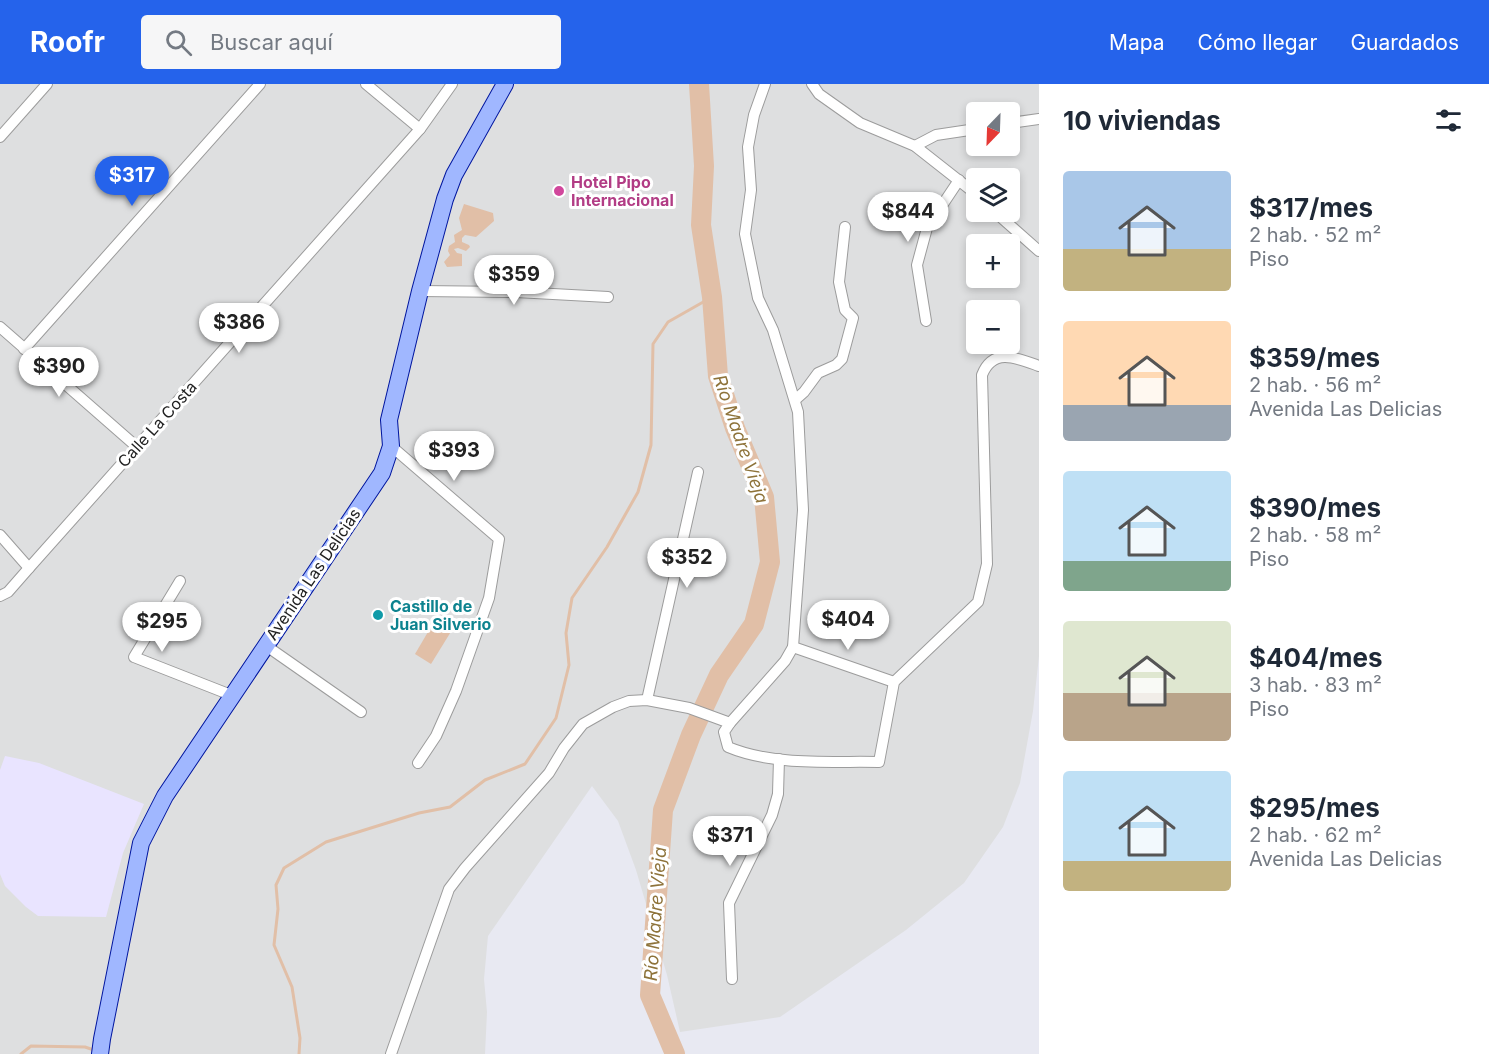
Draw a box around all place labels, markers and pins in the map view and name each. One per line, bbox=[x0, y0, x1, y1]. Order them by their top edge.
pin: $317 bbox=[96, 156, 168, 207]
place label: Hotel Pipo Internacional bbox=[571, 172, 674, 210]
marker: Hotel Pipo Internacional bbox=[552, 184, 566, 198]
pin: $844 bbox=[872, 192, 944, 243]
pin: $359 bbox=[478, 255, 550, 306]
pin: $386 bbox=[203, 303, 275, 354]
pin: $390 bbox=[23, 347, 95, 398]
pin: $393 bbox=[418, 431, 490, 482]
pin: $352 bbox=[651, 538, 723, 589]
place label: Castillo de Juan Silverio bbox=[390, 596, 491, 634]
pin: $404 bbox=[812, 600, 884, 651]
pin: $295 bbox=[126, 602, 198, 653]
marker: Castillo de Juan Silverio bbox=[371, 608, 385, 622]
pin: $371 bbox=[694, 816, 766, 867]

